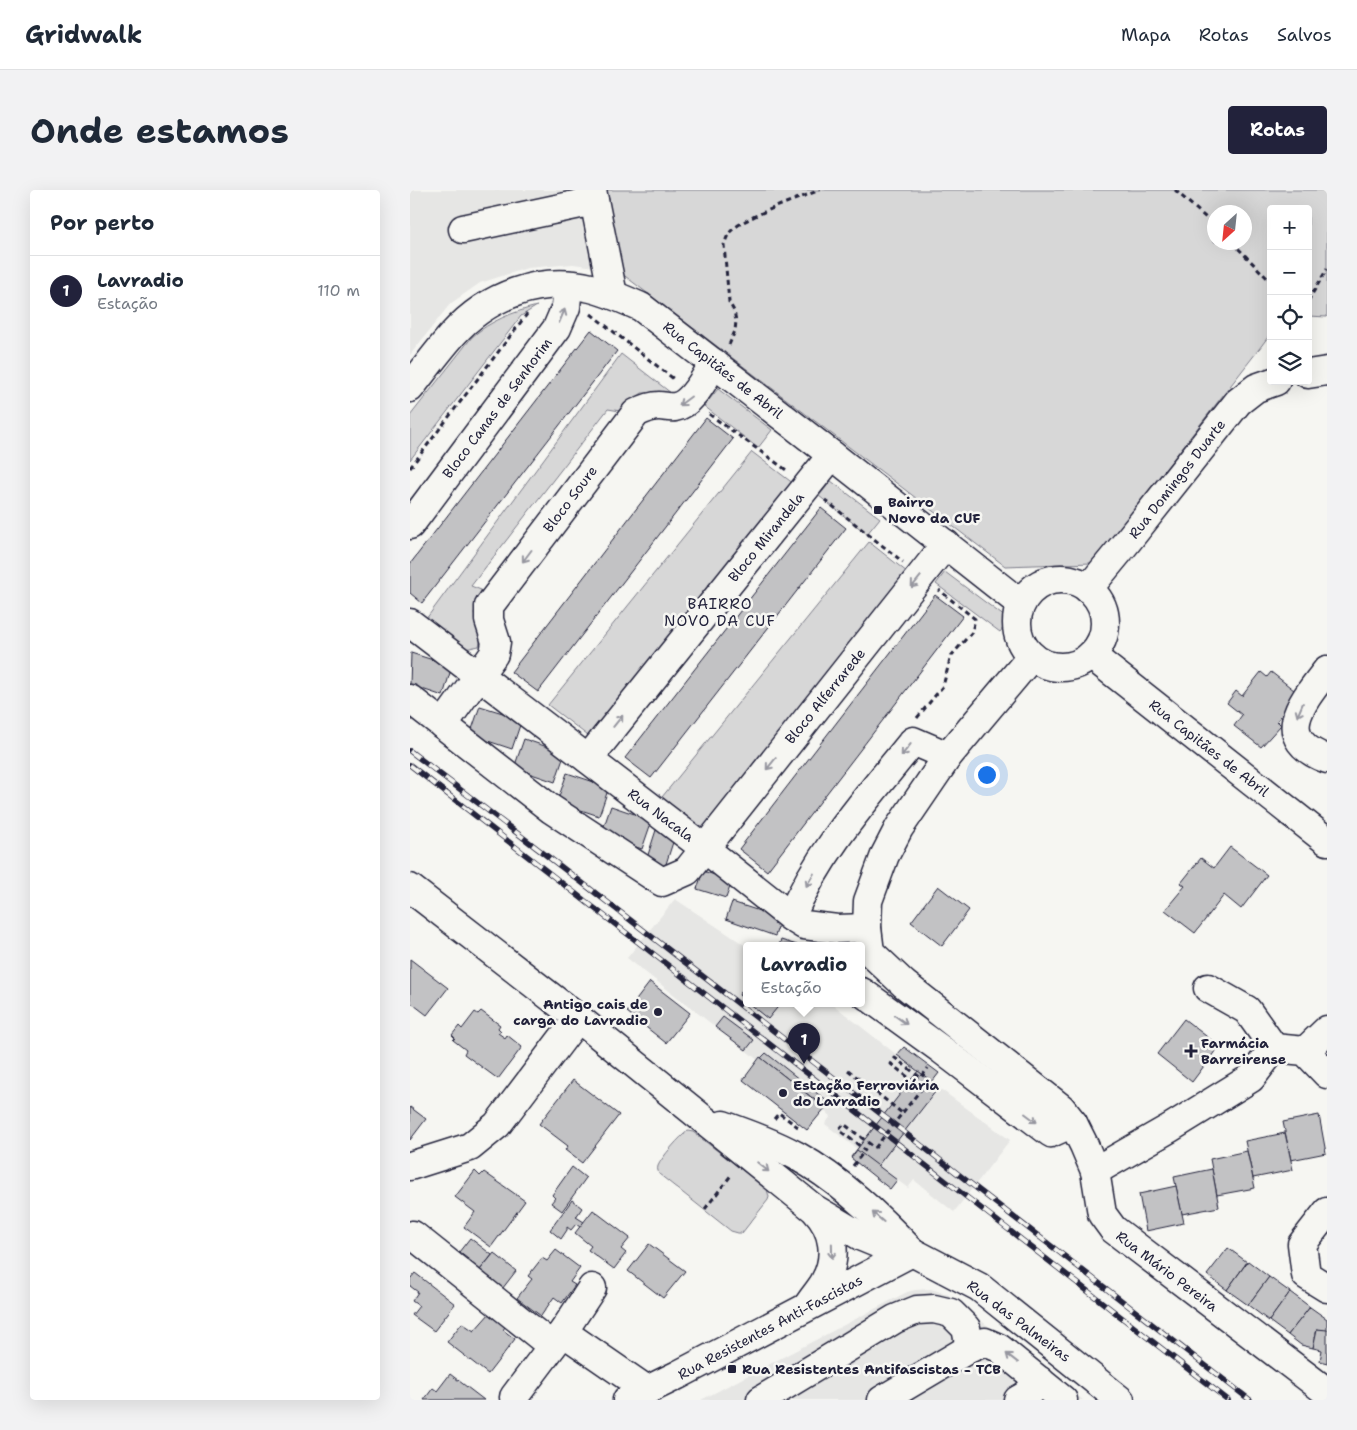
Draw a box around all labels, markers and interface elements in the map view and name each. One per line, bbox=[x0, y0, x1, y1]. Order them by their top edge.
text: Gridwalk bbox=[25, 19, 142, 51]
text: Mapa bbox=[1121, 23, 1171, 47]
text: Rotas bbox=[1199, 23, 1249, 47]
text: Salvos bbox=[1277, 23, 1332, 47]
button: Rotas bbox=[1228, 106, 1327, 154]
text: Onde estamos bbox=[30, 107, 289, 154]
north arrow bbox=[1207, 205, 1252, 250]
map controls bbox=[1267, 205, 1312, 385]
button: + bbox=[1267, 205, 1312, 250]
text: Por perto bbox=[50, 209, 154, 237]
button: − bbox=[1267, 250, 1312, 295]
text: Lavradio bbox=[97, 268, 184, 293]
text: 1 bbox=[62, 280, 70, 301]
text: 110 m bbox=[317, 280, 360, 301]
text: Estação bbox=[97, 293, 158, 314]
button: locate bbox=[1267, 295, 1312, 340]
one-way arrow bbox=[558, 309, 568, 324]
street label: Rua Capitães de Abril bbox=[659, 318, 787, 423]
street label: Bloco Canas de Senhorim bbox=[438, 334, 556, 482]
button: layers bbox=[1267, 340, 1312, 385]
one-way arrow bbox=[678, 396, 692, 406]
street label: Rua Domingos Duarte bbox=[1125, 416, 1229, 542]
street label: Bloco Soure bbox=[539, 462, 601, 536]
street label: Bloco Mirandela bbox=[724, 488, 808, 586]
place label: Bairro Novo da CUF bbox=[888, 493, 981, 527]
marker: Bairro Novo da CUF bbox=[872, 504, 884, 516]
one-way arrow bbox=[522, 549, 532, 563]
one-way arrow bbox=[910, 575, 921, 588]
district label: BAIRRO NOVO DA CUF bbox=[664, 594, 776, 631]
street label: Bloco Alferrarede bbox=[781, 644, 869, 748]
street label: Rua Capitães de Abril bbox=[1145, 696, 1273, 801]
one-way arrow bbox=[1294, 702, 1304, 717]
one-way arrow bbox=[613, 715, 624, 728]
one-way arrow bbox=[901, 743, 911, 757]
one-way arrow bbox=[766, 757, 776, 771]
your location bbox=[974, 762, 1000, 788]
street label: Rua Nacala bbox=[624, 784, 698, 846]
one-way arrow bbox=[804, 873, 814, 887]
popup bbox=[743, 942, 865, 1007]
text: Lavradio bbox=[761, 952, 847, 977]
text: Estação bbox=[761, 977, 822, 998]
place label: Antigo cais de carga do Lavradio bbox=[513, 995, 648, 1029]
marker: Antigo cais de carga do Lavradio bbox=[652, 1006, 664, 1018]
one-way arrow bbox=[894, 1015, 908, 1025]
pin: 1 bbox=[788, 1023, 820, 1064]
place label: Farmácia Barreirense bbox=[1201, 1034, 1286, 1068]
marker: Farmácia Barreirense bbox=[1185, 1045, 1197, 1057]
place label: Estação Ferroviária do Lavradio bbox=[793, 1076, 940, 1110]
marker: Estação Ferroviária do Lavradio bbox=[777, 1087, 789, 1099]
one-way arrow bbox=[1024, 1112, 1037, 1123]
one-way arrow bbox=[756, 1162, 769, 1173]
one-way arrow bbox=[871, 1211, 884, 1223]
street label: Rua Mário Pereira bbox=[1113, 1227, 1222, 1315]
one-way arrow bbox=[827, 1242, 837, 1258]
street label: Rua Resistentes Anti-Fascistas bbox=[675, 1271, 865, 1383]
street label: Rua das Palmeiras bbox=[964, 1276, 1074, 1366]
one-way arrow bbox=[1006, 1353, 1019, 1364]
place label: Rua Resistentes Antifascistas - TCB bbox=[742, 1360, 1001, 1378]
marker: Rua Resistentes Antifascistas - TCB bbox=[726, 1363, 738, 1375]

